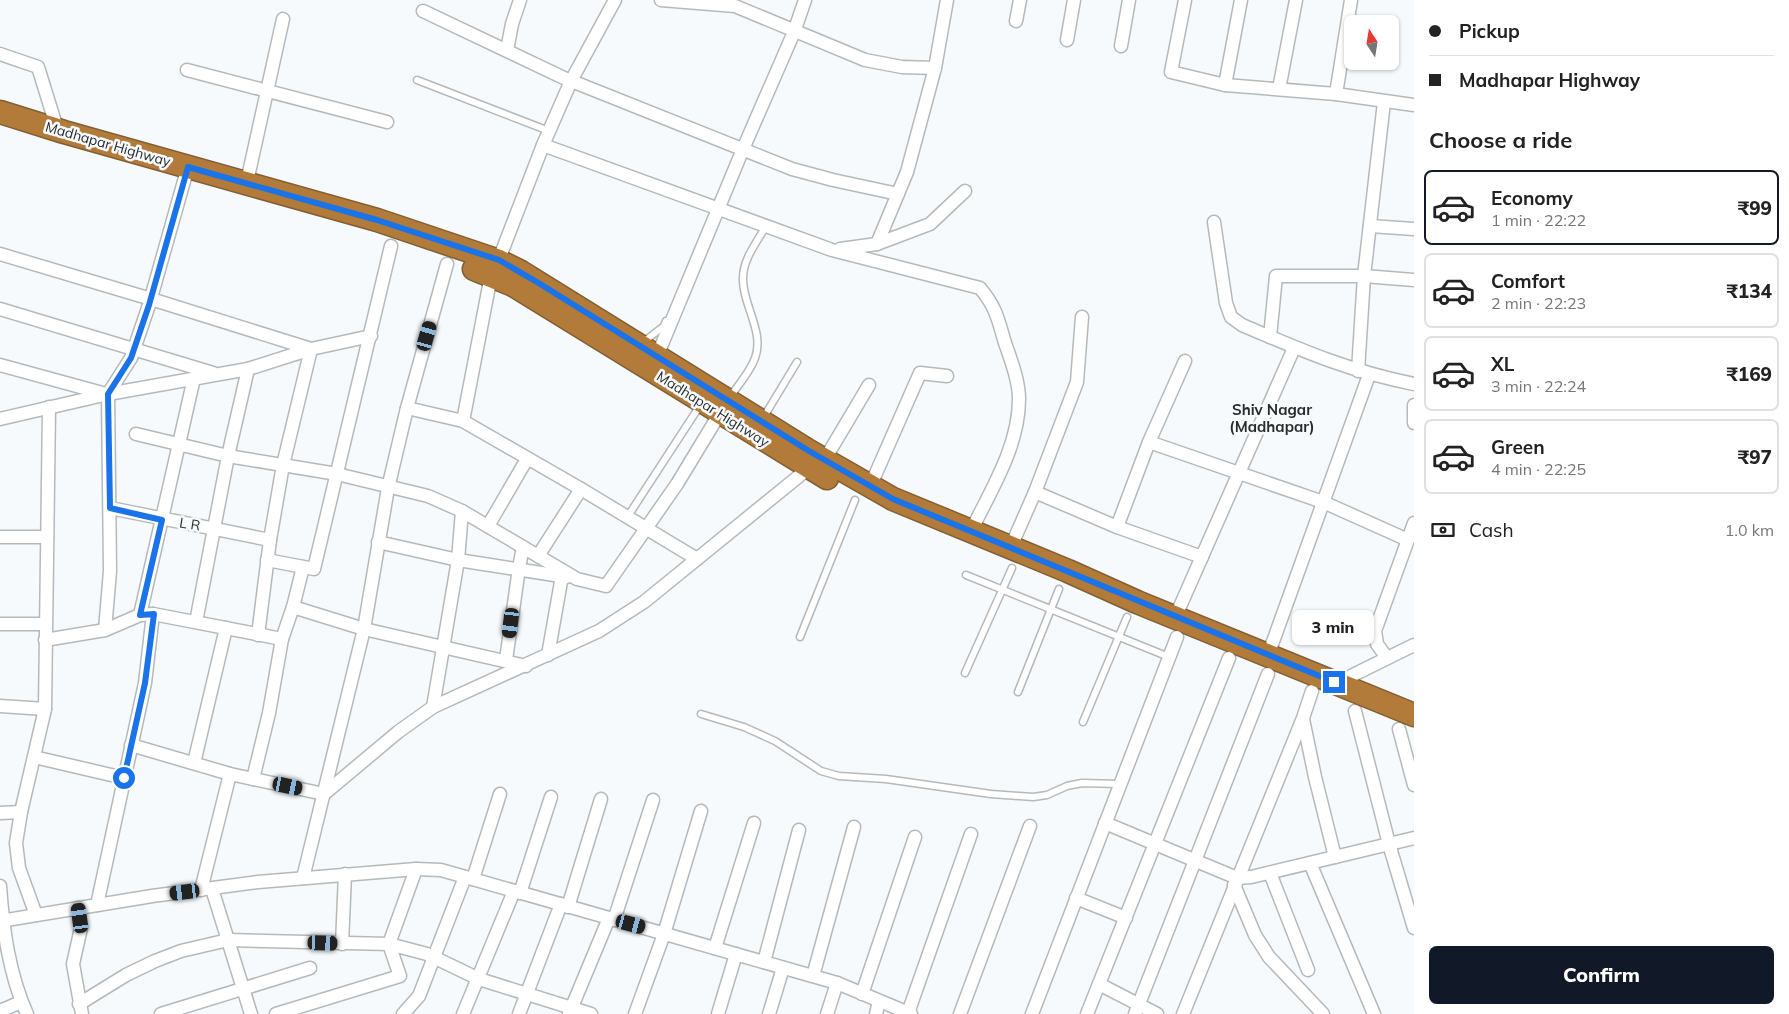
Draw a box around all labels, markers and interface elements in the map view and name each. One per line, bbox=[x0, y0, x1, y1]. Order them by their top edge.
north arrow bbox=[1344, 15, 1399, 70]
map controls bbox=[1344, 15, 1399, 70]
text: Pickup bbox=[1459, 19, 1520, 43]
text: Madhapar Highway bbox=[1459, 68, 1640, 92]
street label: Madhapar Highway bbox=[43, 118, 173, 171]
text: Choose a ride bbox=[1429, 126, 1572, 154]
icon: car bbox=[1431, 185, 1476, 230]
text: Economy bbox=[1491, 186, 1573, 210]
text: ₹99 bbox=[1738, 196, 1772, 220]
text: 1 min · 22:22 bbox=[1491, 210, 1586, 230]
icon: car bbox=[1431, 268, 1476, 313]
text: Comfort bbox=[1491, 269, 1565, 293]
text: ₹134 bbox=[1726, 279, 1772, 303]
text: 2 min · 22:23 bbox=[1491, 293, 1586, 313]
car bbox=[415, 320, 438, 352]
icon: car bbox=[1431, 351, 1476, 396]
text: XL bbox=[1491, 352, 1514, 376]
text: ₹169 bbox=[1726, 362, 1772, 386]
street label: Madhapar Highway bbox=[653, 367, 773, 451]
text: 3 min · 22:24 bbox=[1491, 376, 1586, 396]
district label: Shiv Nagar (Madhapar) bbox=[1229, 400, 1315, 436]
icon: car bbox=[1431, 434, 1476, 479]
text: Green bbox=[1491, 435, 1545, 459]
text: ₹97 bbox=[1738, 445, 1772, 469]
text: 4 min · 22:25 bbox=[1491, 459, 1586, 479]
street label: L R bbox=[178, 513, 202, 535]
icon: cash bbox=[1429, 516, 1457, 544]
text: Cash bbox=[1469, 518, 1514, 542]
text: 1.0 km bbox=[1725, 520, 1774, 540]
car bbox=[501, 607, 520, 639]
callout: 3 min bbox=[1293, 610, 1375, 644]
text: 3 min bbox=[1312, 617, 1354, 637]
route end bbox=[1323, 671, 1345, 693]
route start bbox=[113, 767, 135, 789]
car bbox=[271, 776, 304, 796]
car bbox=[169, 883, 200, 901]
car bbox=[70, 902, 89, 934]
car bbox=[614, 913, 647, 935]
car bbox=[307, 935, 338, 951]
button: Confirm bbox=[1429, 946, 1774, 1004]

